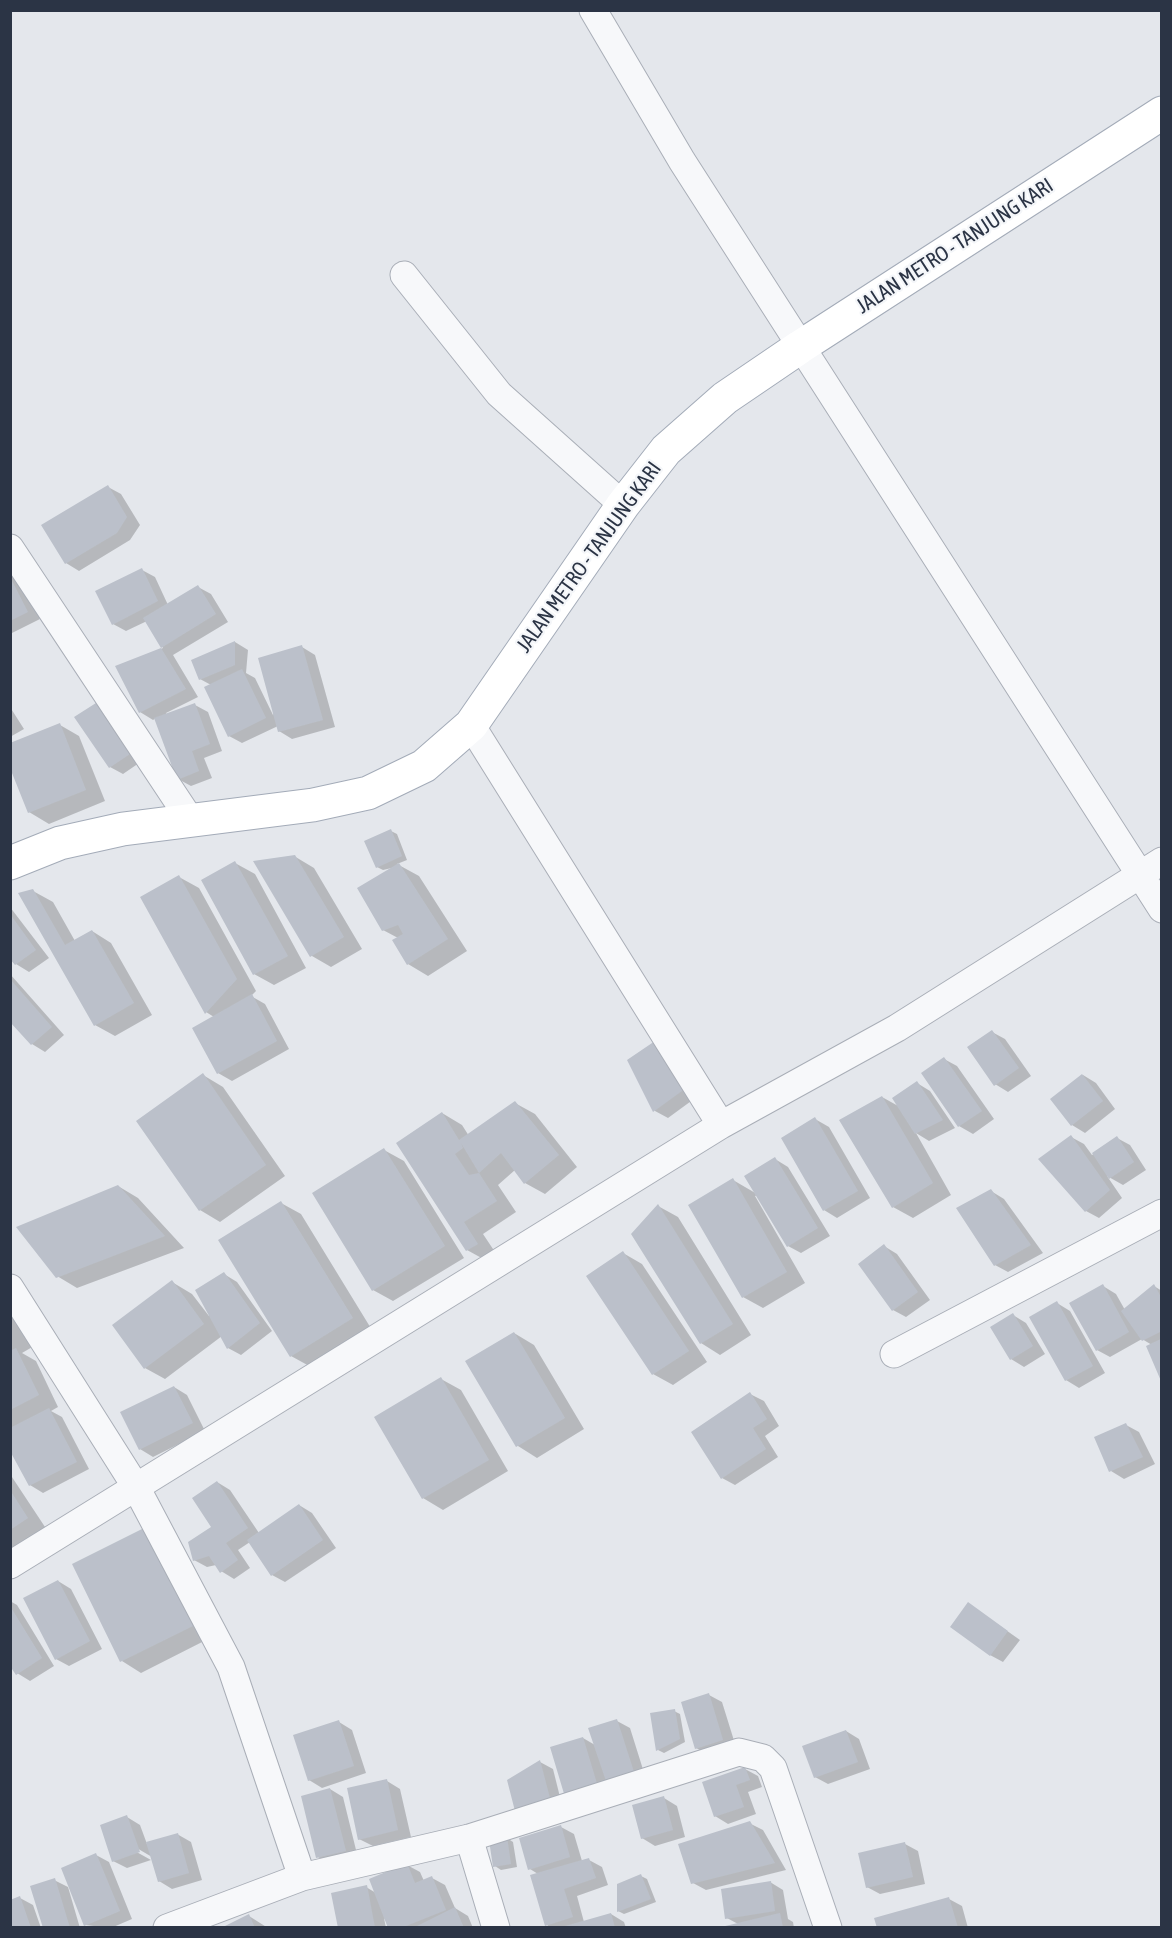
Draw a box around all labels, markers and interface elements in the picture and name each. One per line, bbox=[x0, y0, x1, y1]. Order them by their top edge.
street label: JALAN METRO - TANJUNG KARI bbox=[852, 173, 1058, 319]
street label: JALAN METRO - TANJUNG KARI bbox=[511, 457, 667, 657]

